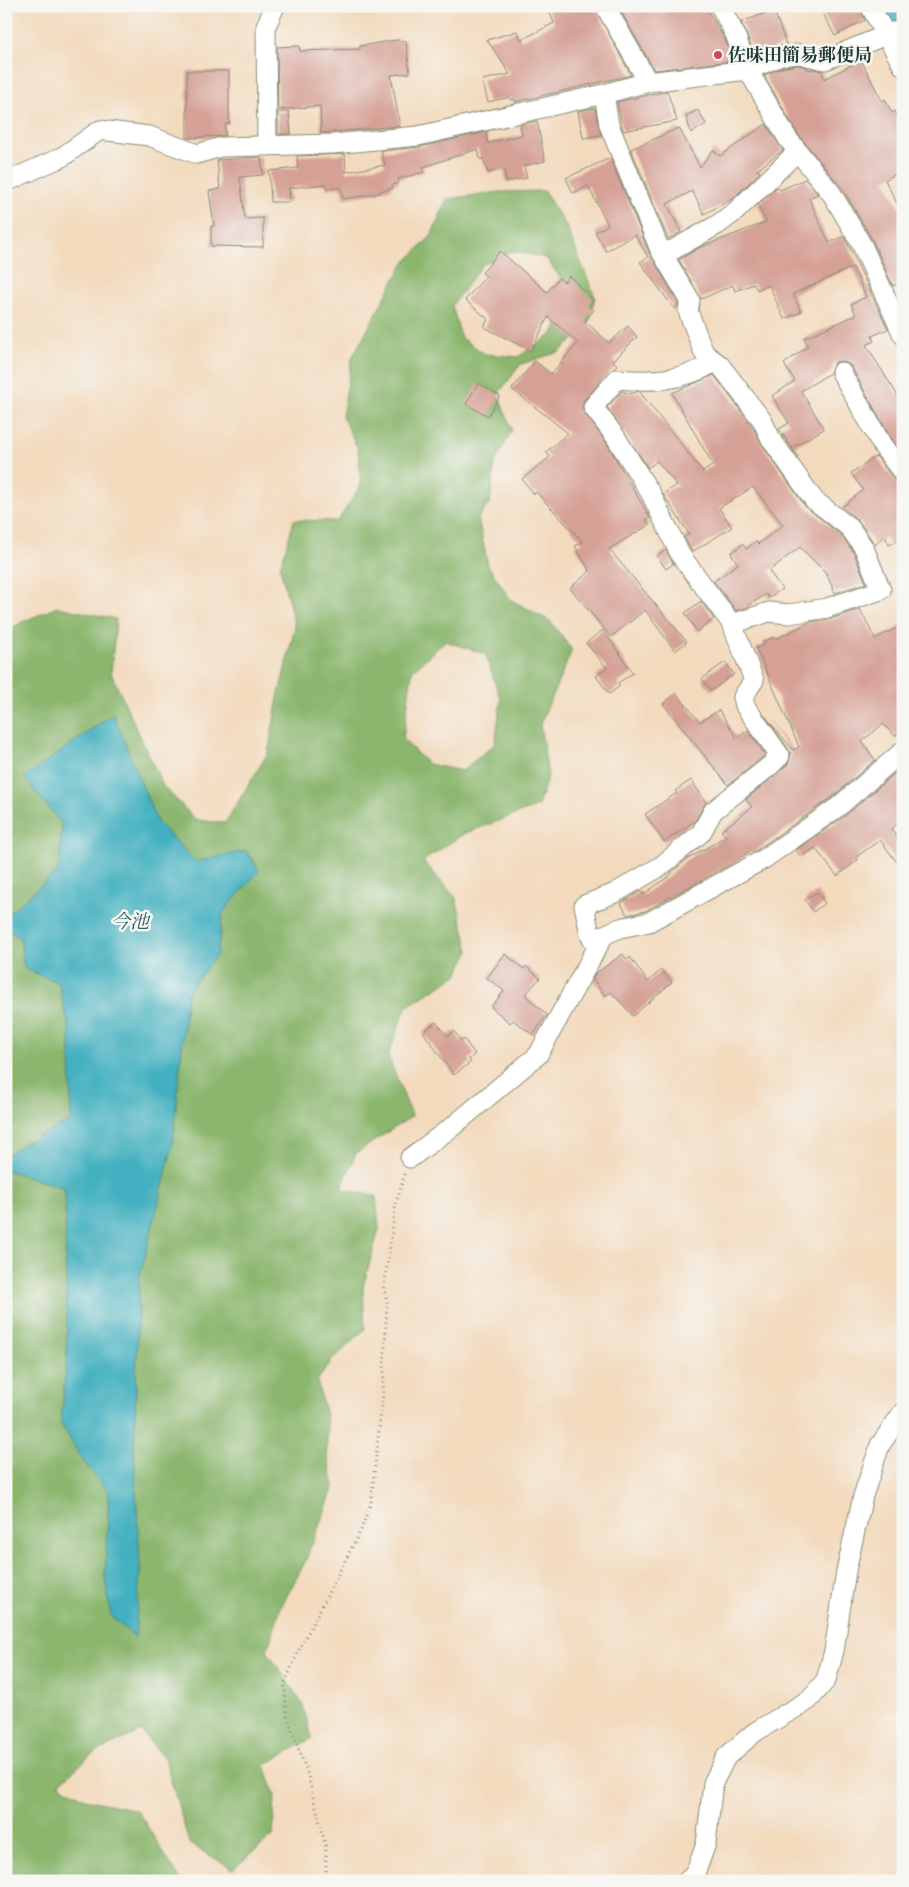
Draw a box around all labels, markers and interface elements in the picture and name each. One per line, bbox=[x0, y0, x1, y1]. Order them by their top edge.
place label: 佐味田簡易郵便局 bbox=[728, 44, 872, 66]
marker: 佐味田簡易郵便局 bbox=[712, 49, 724, 61]
water label: 今池 bbox=[111, 910, 151, 933]

